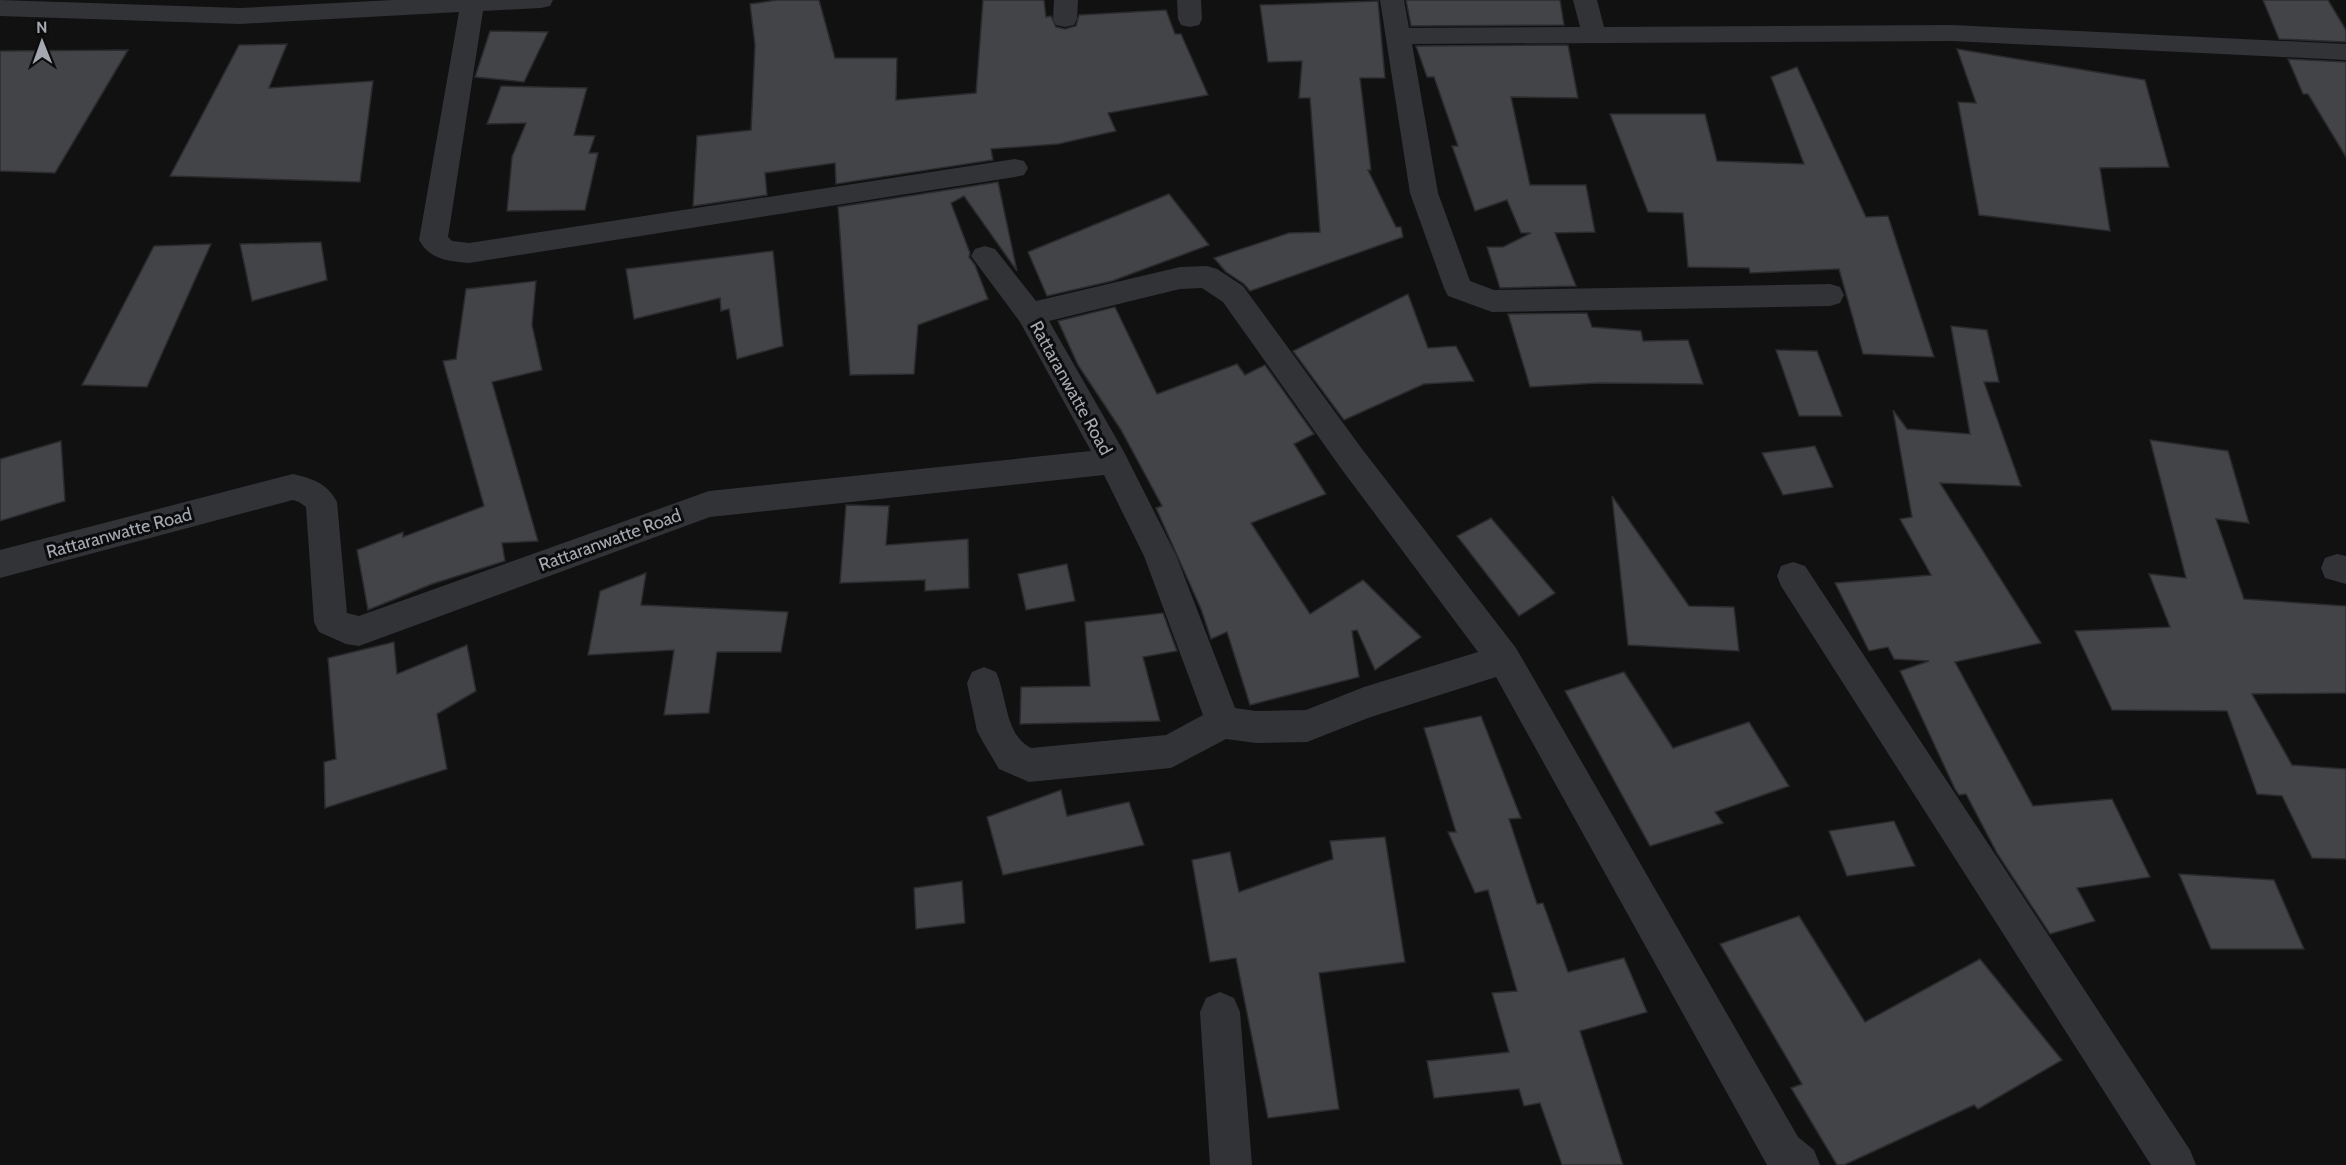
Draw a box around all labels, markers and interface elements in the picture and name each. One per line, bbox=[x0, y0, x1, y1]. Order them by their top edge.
north arrow bbox=[12, 12, 72, 72]
text: N bbox=[36, 18, 48, 37]
street label: Rattaranwatte Road bbox=[1025, 317, 1117, 459]
street label: Rattaranwatte Road bbox=[44, 503, 194, 563]
street label: Rattaranwatte Road bbox=[536, 504, 684, 576]

